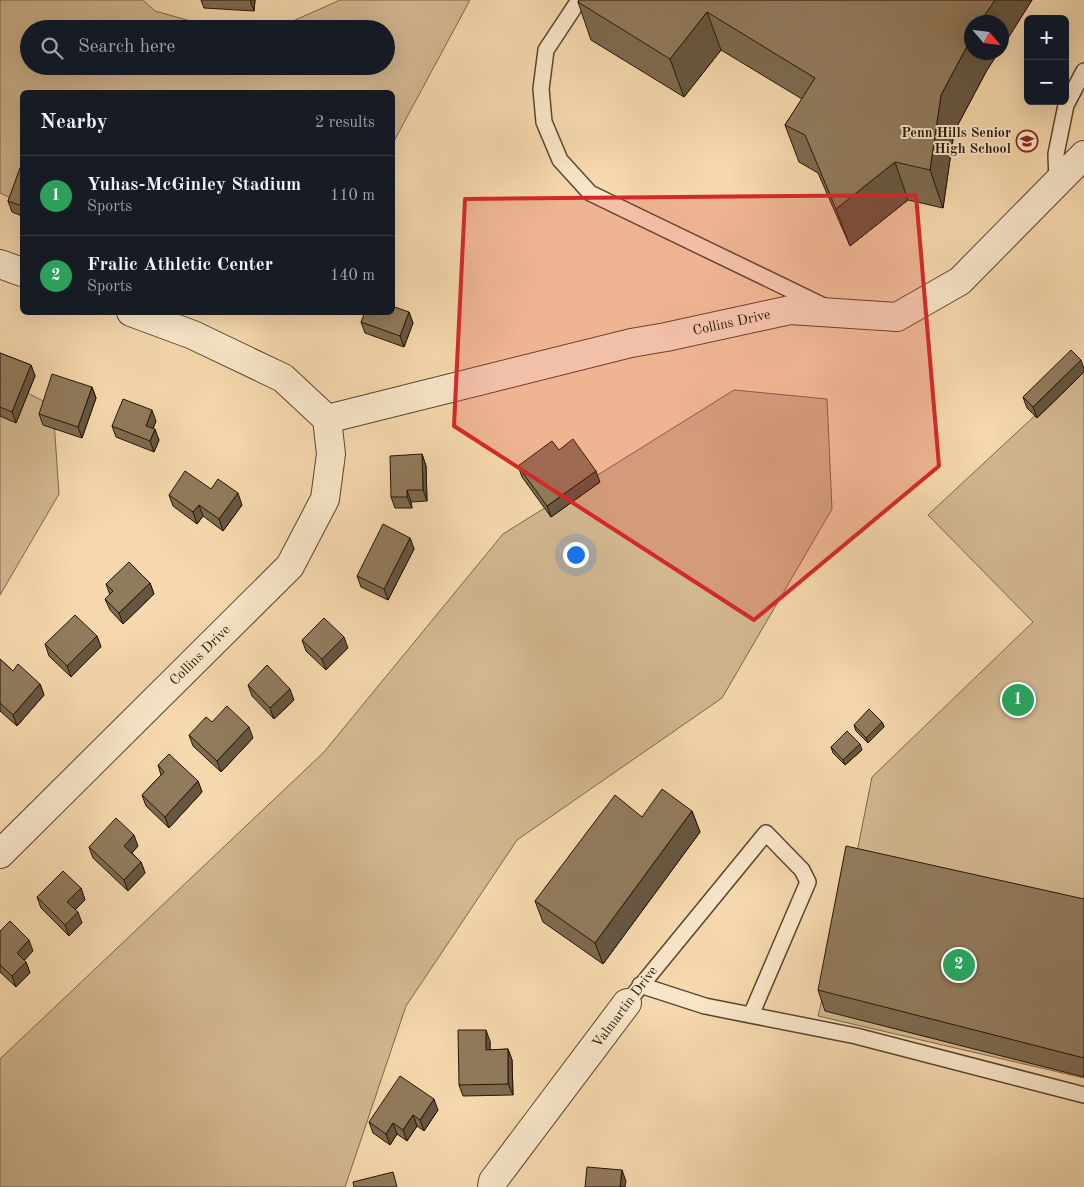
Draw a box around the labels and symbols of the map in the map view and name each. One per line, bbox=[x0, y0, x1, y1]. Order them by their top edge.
north arrow bbox=[964, 15, 1009, 60]
place label: Penn Hills Senior High School bbox=[901, 126, 1011, 156]
school or university icon: Penn Hills Senior High School bbox=[1015, 129, 1039, 153]
street label: Collins Drive bbox=[692, 307, 772, 338]
your location bbox=[563, 542, 589, 568]
street label: Collins Drive bbox=[167, 623, 233, 688]
pin: 1 bbox=[1002, 681, 1034, 719]
pin: 2 bbox=[943, 946, 975, 984]
street label: Valmartin Drive bbox=[590, 964, 660, 1050]

